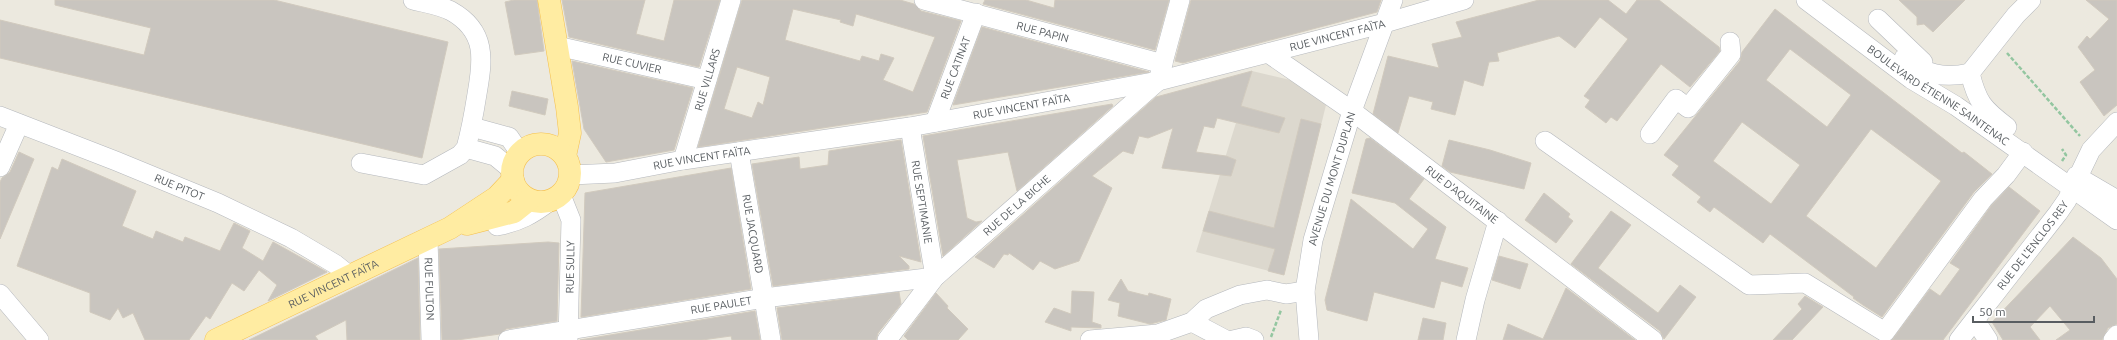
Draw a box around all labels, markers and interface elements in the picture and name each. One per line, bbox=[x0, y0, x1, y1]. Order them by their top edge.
street label: RUE VINCENT FAÏTA bbox=[1288, 17, 1387, 53]
street label: RUE PAPIN bbox=[1015, 19, 1070, 45]
street label: RUE CATINAT bbox=[938, 35, 973, 101]
street label: BOULEVARD ÉTIENNE SAINTENAC bbox=[1865, 42, 2012, 148]
street label: RUE VILLARS bbox=[692, 47, 722, 112]
street label: RUE CUVIER bbox=[601, 51, 663, 76]
street label: RUE VINCENT FAÏTA bbox=[972, 91, 1072, 121]
street label: AVENUE DU MONT DUPLAN bbox=[1306, 110, 1357, 246]
street label: RUE VINCENT FAÏTA bbox=[652, 144, 752, 172]
street label: RUE SEPTIMANIE bbox=[909, 160, 935, 244]
street label: RUE D'AQUITAINE bbox=[1423, 163, 1500, 226]
street label: RUE PITOT bbox=[153, 171, 206, 203]
street label: RUE DE LA BICHE bbox=[981, 172, 1053, 238]
street label: RUE JACQUARD bbox=[740, 193, 766, 274]
street label: RUE DE L'ENCLOS REY bbox=[1995, 198, 2071, 292]
street label: RUE SULLY bbox=[564, 240, 576, 293]
street label: RUE VINCENT FAÏTA bbox=[286, 257, 381, 310]
street label: RUE FULTON bbox=[423, 257, 436, 321]
street label: RUE PAULET bbox=[690, 294, 753, 316]
scale bar bbox=[1973, 298, 2094, 324]
text: 50 m bbox=[1979, 305, 2006, 318]

